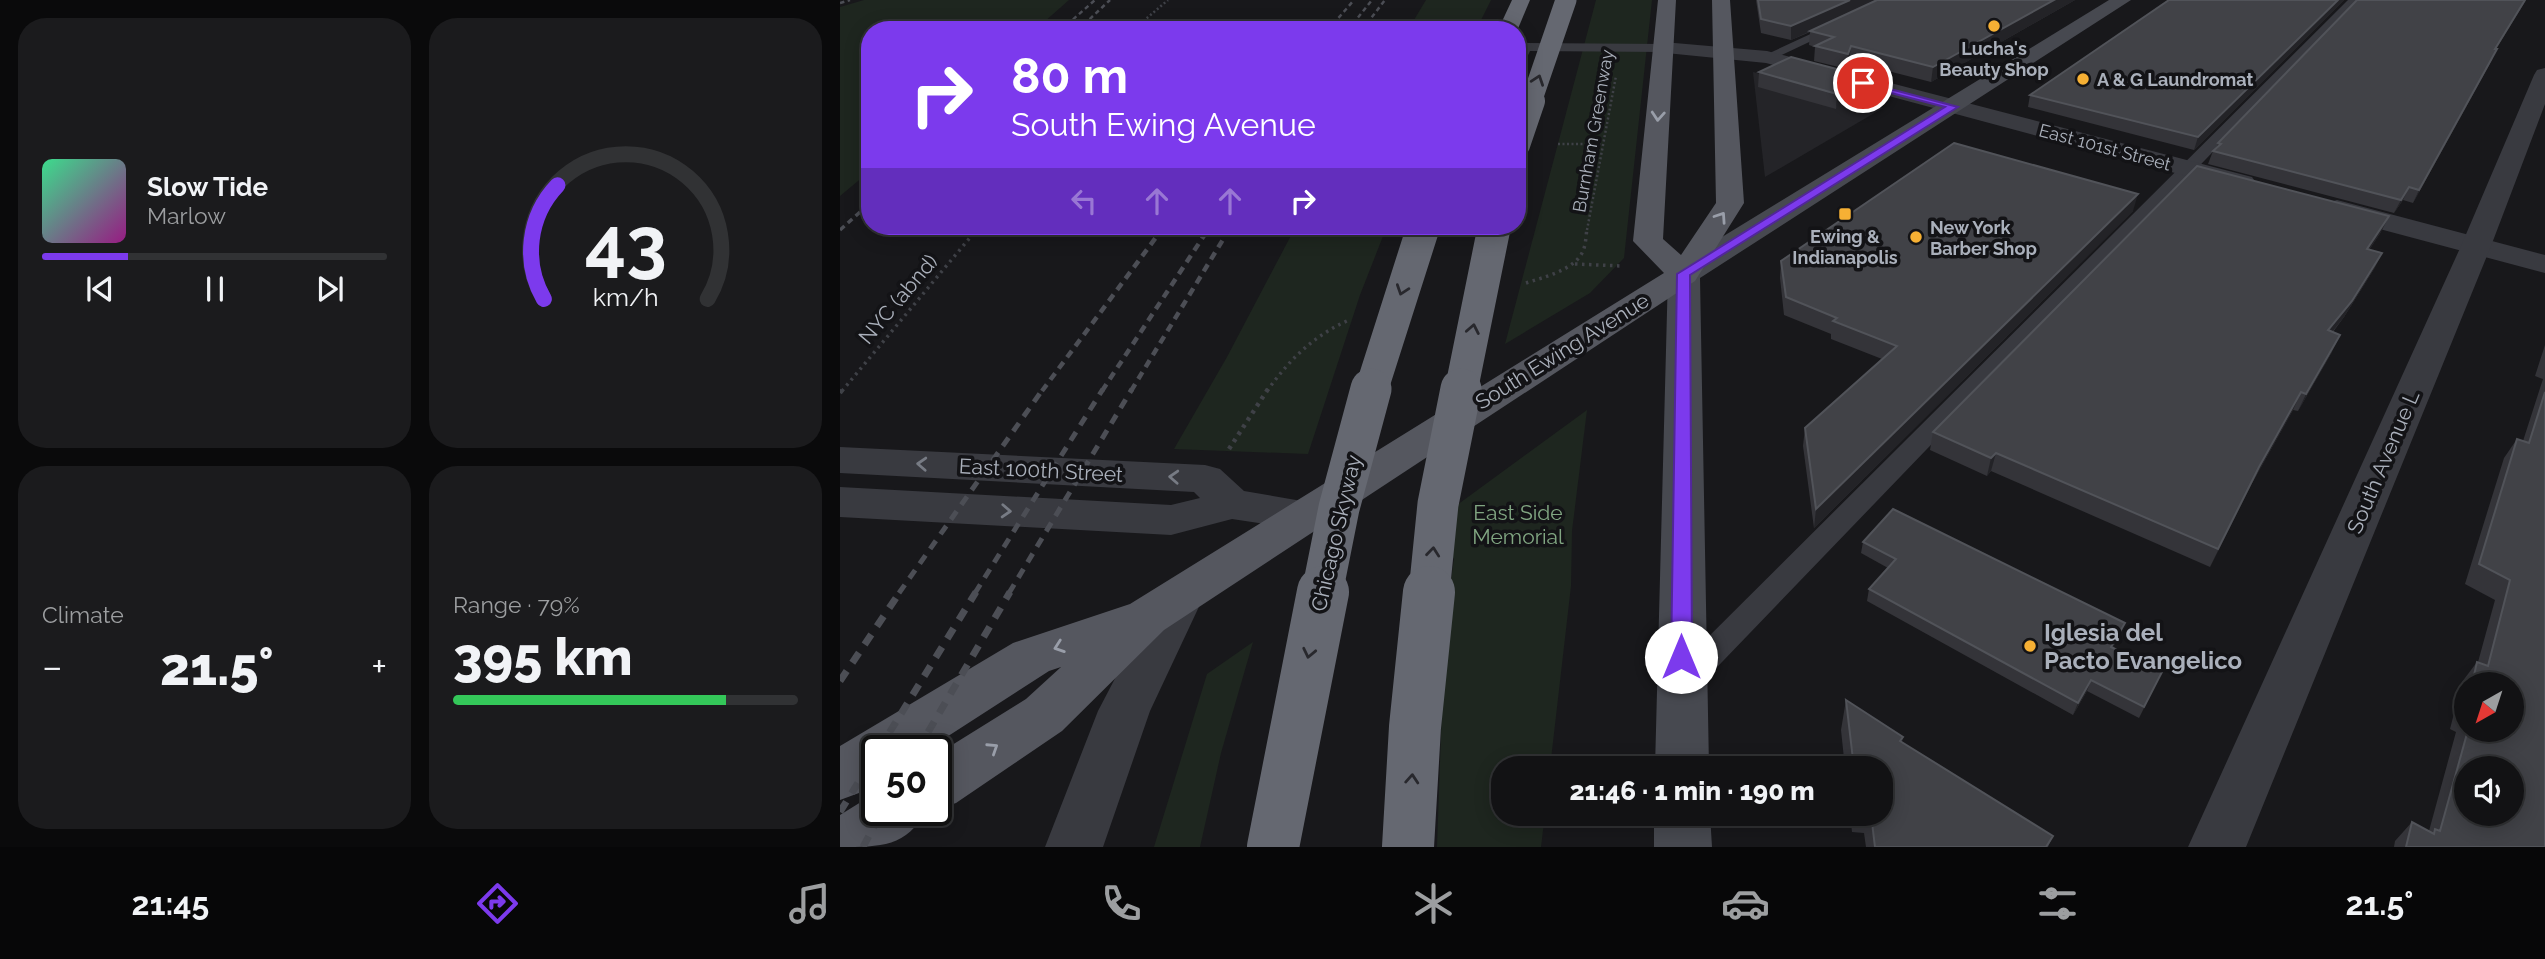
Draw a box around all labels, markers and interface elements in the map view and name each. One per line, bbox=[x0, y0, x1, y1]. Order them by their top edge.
marker: Lucha's Beauty Shop bbox=[1986, 18, 2002, 34]
place label: Lucha's Beauty Shop bbox=[1939, 38, 2049, 80]
text: 80 m bbox=[1011, 47, 1128, 104]
street label: Burnham Greenway bbox=[1568, 48, 1618, 214]
icon: right bbox=[896, 49, 987, 140]
pin bbox=[1833, 53, 1893, 113]
icon: arrive bbox=[1844, 64, 1882, 102]
place label: A & G Laundromat bbox=[2097, 69, 2254, 90]
marker: A & G Laundromat bbox=[2075, 71, 2091, 87]
one-way arrow bbox=[1530, 75, 1544, 87]
text: South Ewing Avenue bbox=[1011, 106, 1316, 143]
one-way arrow bbox=[1651, 111, 1666, 122]
street label: East 101st Street bbox=[2037, 119, 2173, 175]
text: Slow Tide bbox=[147, 172, 268, 202]
icon: left bbox=[1065, 182, 1103, 220]
icon: ahead bbox=[1138, 182, 1176, 220]
icon: ahead bbox=[1211, 182, 1249, 220]
icon: right bbox=[1284, 182, 1322, 220]
text: Marlow bbox=[147, 202, 226, 229]
text: 43 bbox=[584, 202, 667, 287]
marker: Ewing & Indianapolis bbox=[1837, 206, 1853, 222]
one-way arrow bbox=[1713, 212, 1726, 225]
place label: New York Barber Shop bbox=[1930, 217, 2037, 259]
place label: Ewing & Indianapolis bbox=[1792, 226, 1898, 268]
marker: New York Barber Shop bbox=[1908, 229, 1924, 245]
street label: NYC (abnd) bbox=[853, 249, 943, 349]
icon: previous bbox=[81, 270, 119, 308]
icon: pause bbox=[196, 270, 234, 308]
icon: next bbox=[311, 270, 349, 308]
text: km/h bbox=[593, 282, 658, 312]
one-way arrow bbox=[1396, 284, 1410, 296]
street label: South Ewing Avenue bbox=[1471, 287, 1653, 415]
one-way arrow bbox=[1465, 323, 1480, 335]
street label: South Avenue L bbox=[2342, 387, 2424, 537]
street label: Chicago Skyway bbox=[1306, 452, 1366, 614]
street label: East 100th Street bbox=[958, 453, 1124, 487]
one-way arrow bbox=[916, 457, 927, 472]
one-way arrow bbox=[1168, 470, 1179, 485]
park label: East Side Memorial bbox=[1472, 500, 1564, 549]
one-way arrow bbox=[1001, 503, 1012, 518]
one-way arrow bbox=[1426, 547, 1441, 558]
text: Range · 79% bbox=[453, 591, 580, 618]
text: Climate bbox=[42, 601, 124, 628]
place label: Iglesia del Pacto Evangelico bbox=[2044, 618, 2242, 675]
position arrow bbox=[1644, 620, 1718, 694]
text: 395 km bbox=[453, 626, 633, 687]
text: 21.5° bbox=[160, 636, 274, 697]
marker: Iglesia del Pacto Evangelico bbox=[2022, 638, 2038, 654]
one-way arrow bbox=[1054, 639, 1066, 653]
text: − bbox=[42, 644, 62, 689]
text: + bbox=[371, 644, 387, 689]
one-way arrow bbox=[1303, 647, 1318, 659]
north arrow bbox=[2454, 672, 2524, 742]
map controls bbox=[2454, 672, 2524, 826]
speed limit sign: 50 bbox=[861, 735, 952, 826]
one-way arrow bbox=[986, 743, 999, 756]
button: sound bbox=[2454, 756, 2524, 826]
one-way arrow bbox=[1404, 773, 1419, 784]
text: 21:46 · 1 min · 190 m bbox=[1569, 776, 1815, 806]
icon: directions bbox=[473, 879, 522, 928]
icon: music bbox=[785, 879, 834, 928]
icon: phone bbox=[1097, 879, 1146, 928]
icon: climate bbox=[1409, 879, 1458, 928]
icon: car bbox=[1721, 879, 1770, 928]
icon: filters bbox=[2033, 879, 2082, 928]
text: 21:45 bbox=[132, 885, 209, 922]
text: 21.5° bbox=[2345, 885, 2413, 922]

